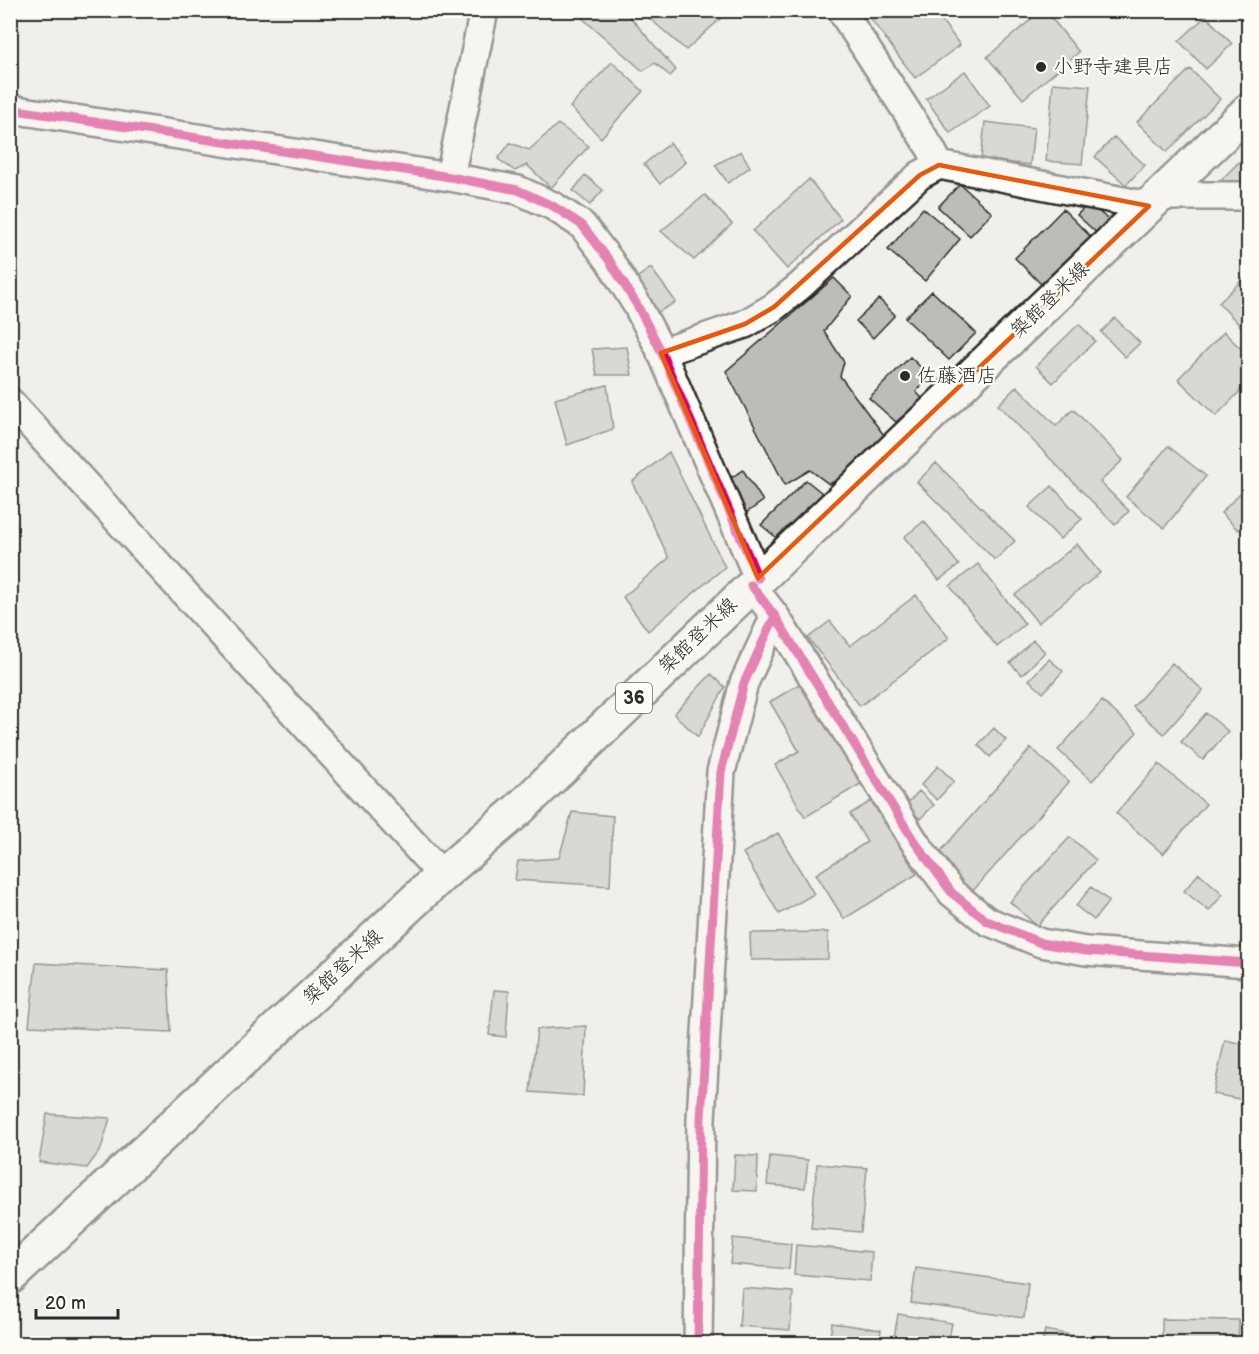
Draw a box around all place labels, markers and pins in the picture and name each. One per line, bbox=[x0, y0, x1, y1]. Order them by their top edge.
place label: 小野寺建具店 bbox=[1053, 55, 1173, 79]
marker: 小野寺建具店 bbox=[1034, 60, 1048, 74]
place label: 佐藤酒店 bbox=[917, 364, 997, 388]
marker: 佐藤酒店 bbox=[898, 369, 912, 383]

